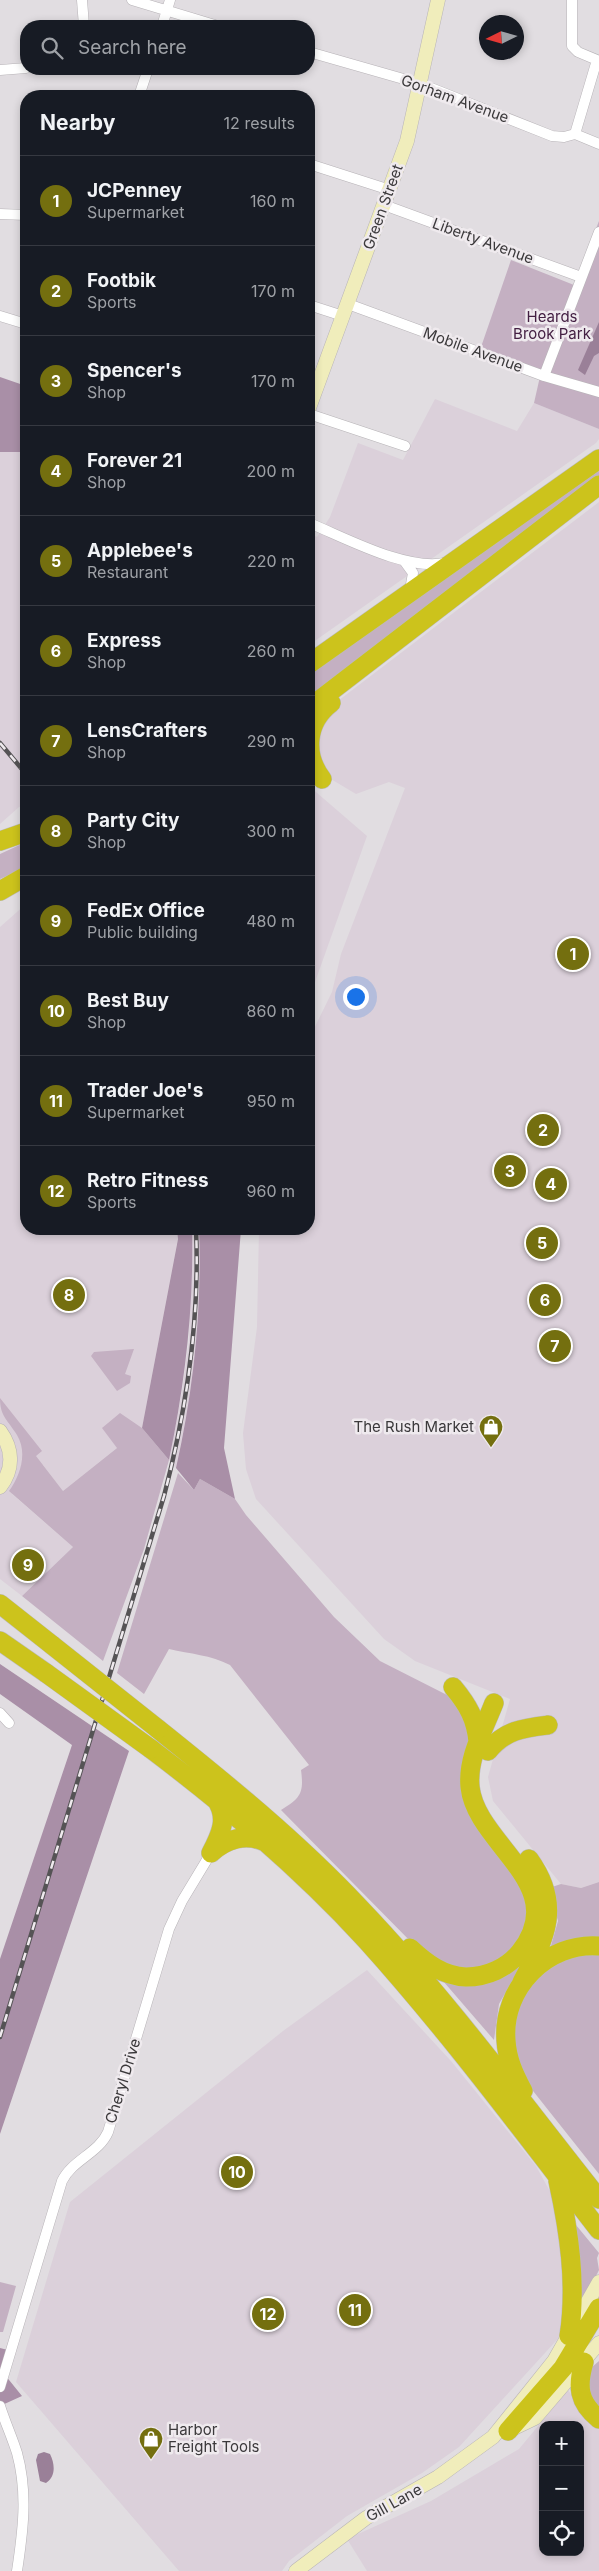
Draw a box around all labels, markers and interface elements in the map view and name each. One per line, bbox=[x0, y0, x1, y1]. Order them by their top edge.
north arrow bbox=[479, 15, 524, 60]
search box bbox=[20, 20, 315, 75]
icon: search bbox=[38, 34, 66, 62]
text: Search here bbox=[78, 36, 187, 59]
street label: Gorham Avenue bbox=[399, 70, 512, 127]
text: Nearby bbox=[40, 110, 115, 135]
text: 12 results bbox=[224, 113, 295, 133]
street label: Green Street bbox=[358, 161, 407, 252]
text: JCPenney bbox=[87, 179, 182, 202]
text: 1 bbox=[53, 191, 59, 211]
text: 160 m bbox=[250, 191, 295, 211]
text: Supermarket bbox=[87, 202, 184, 222]
street label: Liberty Avenue bbox=[430, 213, 536, 268]
text: Footbik bbox=[87, 269, 156, 292]
text: 2 bbox=[51, 281, 61, 301]
text: 170 m bbox=[251, 281, 295, 301]
text: Sports bbox=[87, 292, 136, 312]
park label: Heards Brook Park bbox=[513, 307, 592, 343]
street label: Mobile Avenue bbox=[421, 323, 526, 376]
text: Spencer's bbox=[87, 359, 182, 382]
text: 3 bbox=[51, 371, 61, 391]
text: 170 m bbox=[251, 371, 295, 391]
text: Shop bbox=[87, 382, 126, 402]
text: Forever 21 bbox=[87, 449, 182, 472]
text: 4 bbox=[51, 461, 61, 481]
text: 200 m bbox=[247, 461, 295, 481]
text: Shop bbox=[87, 472, 126, 492]
text: Applebee's bbox=[87, 539, 193, 562]
text: 5 bbox=[51, 551, 61, 571]
text: 220 m bbox=[247, 551, 295, 571]
text: Restaurant bbox=[87, 562, 168, 582]
text: Express bbox=[87, 629, 161, 652]
text: 6 bbox=[51, 641, 61, 661]
text: 260 m bbox=[247, 641, 295, 661]
text: Shop bbox=[87, 652, 126, 672]
text: LensCrafters bbox=[87, 719, 207, 742]
text: 7 bbox=[51, 731, 61, 751]
text: 290 m bbox=[247, 731, 295, 751]
text: Shop bbox=[87, 742, 126, 762]
text: Party City bbox=[87, 809, 180, 832]
text: 8 bbox=[51, 821, 61, 841]
text: 300 m bbox=[246, 821, 295, 841]
text: Shop bbox=[87, 832, 126, 852]
text: FedEx Office bbox=[87, 899, 205, 922]
text: 9 bbox=[51, 911, 61, 931]
text: 480 m bbox=[246, 911, 295, 931]
text: Public building bbox=[87, 922, 198, 942]
pin: 1 bbox=[557, 935, 589, 973]
your location bbox=[343, 984, 369, 1010]
text: Best Buy bbox=[87, 989, 169, 1012]
text: 10 bbox=[47, 1001, 65, 1021]
text: 860 m bbox=[247, 1001, 295, 1021]
text: Shop bbox=[87, 1012, 126, 1032]
text: Trader Joe's bbox=[87, 1079, 203, 1102]
text: 11 bbox=[49, 1091, 63, 1111]
text: 950 m bbox=[247, 1091, 295, 1111]
text: Supermarket bbox=[87, 1102, 184, 1122]
pin: 2 bbox=[527, 1111, 559, 1149]
pin: 3 bbox=[494, 1152, 526, 1190]
pin: 4 bbox=[535, 1165, 567, 1203]
text: Retro Fitness bbox=[87, 1169, 209, 1192]
text: 12 bbox=[48, 1181, 64, 1201]
text: 960 m bbox=[247, 1181, 295, 1201]
text: Sports bbox=[87, 1192, 136, 1212]
pin: 5 bbox=[526, 1224, 558, 1262]
pin: 8 bbox=[53, 1276, 85, 1314]
pin: 6 bbox=[529, 1281, 561, 1319]
pin: 7 bbox=[539, 1327, 571, 1365]
shop icon: The Rush Market bbox=[478, 1414, 504, 1448]
place label: The Rush Market bbox=[354, 1417, 474, 1436]
pin: 9 bbox=[12, 1546, 44, 1584]
street label: Cheryl Drive bbox=[101, 2036, 144, 2126]
pin: 10 bbox=[221, 2153, 253, 2191]
pin: 11 bbox=[339, 2291, 371, 2329]
pin: 12 bbox=[252, 2295, 284, 2333]
place label: Harbor Freight Tools bbox=[168, 2420, 260, 2456]
map controls bbox=[539, 2421, 584, 2556]
button: + bbox=[539, 2421, 584, 2466]
shop icon: Harbor Freight Tools bbox=[138, 2426, 164, 2460]
button: − bbox=[539, 2466, 584, 2511]
street label: Gill Lane bbox=[363, 2480, 425, 2526]
button: locate bbox=[539, 2511, 584, 2556]

